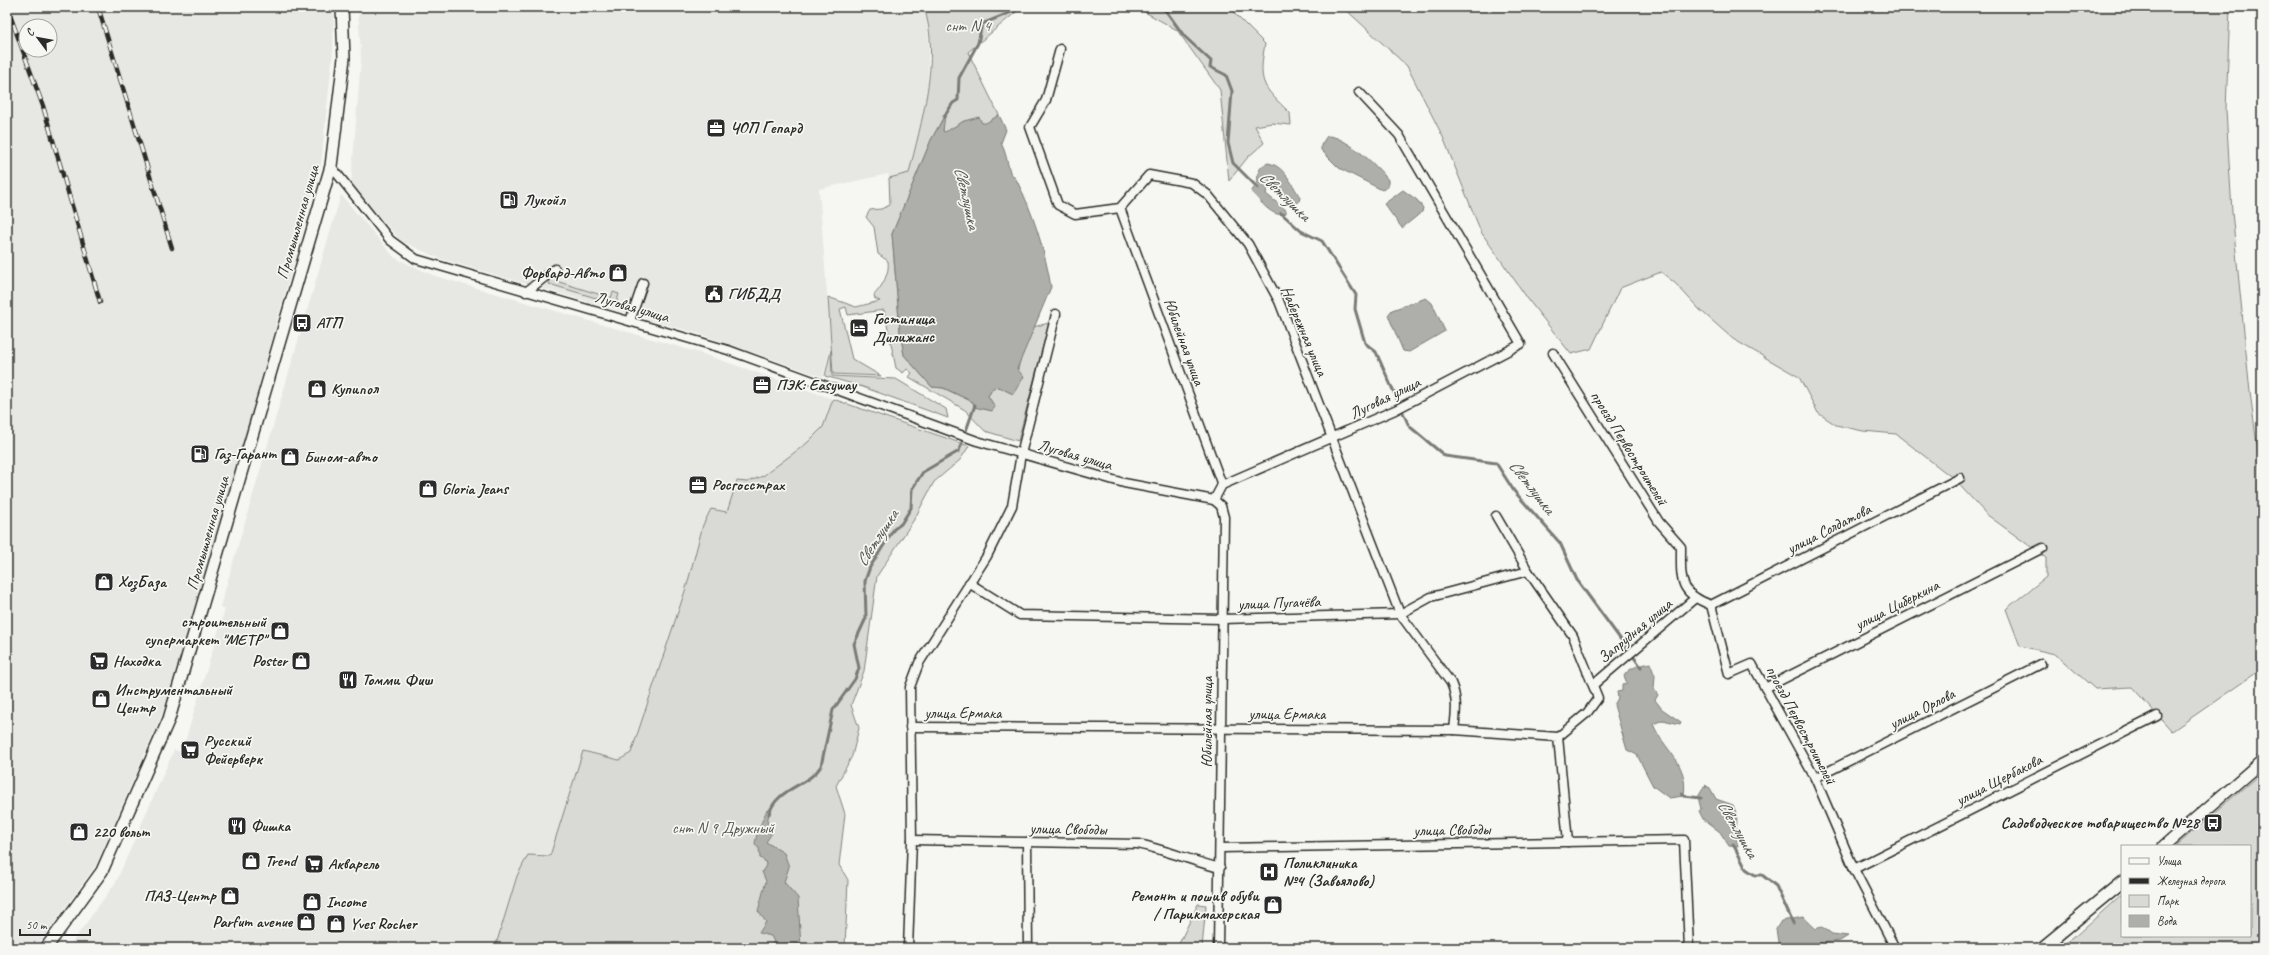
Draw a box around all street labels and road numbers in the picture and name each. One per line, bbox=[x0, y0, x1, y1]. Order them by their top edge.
street label: Промышленная улица bbox=[272, 161, 324, 281]
street label: Набережная улица bbox=[1276, 283, 1333, 381]
street label: Луговая улица bbox=[593, 287, 672, 327]
street label: Юбилейная улица bbox=[1159, 296, 1209, 390]
street label: Луговая улица bbox=[1346, 372, 1424, 424]
street label: проезд Первостроителей bbox=[1586, 387, 1673, 510]
street label: Луговая улица bbox=[1036, 435, 1115, 475]
street label: Промышленная улица bbox=[182, 472, 234, 592]
street label: улица Солдатова bbox=[1783, 499, 1875, 559]
street label: улица Циберкина bbox=[1851, 575, 1943, 635]
street label: улица Пугачёва bbox=[1236, 592, 1322, 614]
street label: Запрудная улица bbox=[1594, 594, 1677, 668]
street label: проезд Первостроителей bbox=[1761, 662, 1841, 789]
street label: Юбилейная улица bbox=[1197, 675, 1217, 767]
street label: улица Орлова bbox=[1885, 683, 1959, 734]
street label: улица Ермака bbox=[923, 703, 1003, 723]
street label: улица Ермака bbox=[1247, 704, 1327, 724]
street label: улица Щербакова bbox=[1952, 749, 2046, 811]
street label: улица Свободы bbox=[1028, 818, 1108, 840]
street label: улица Свободы bbox=[1412, 819, 1492, 841]

